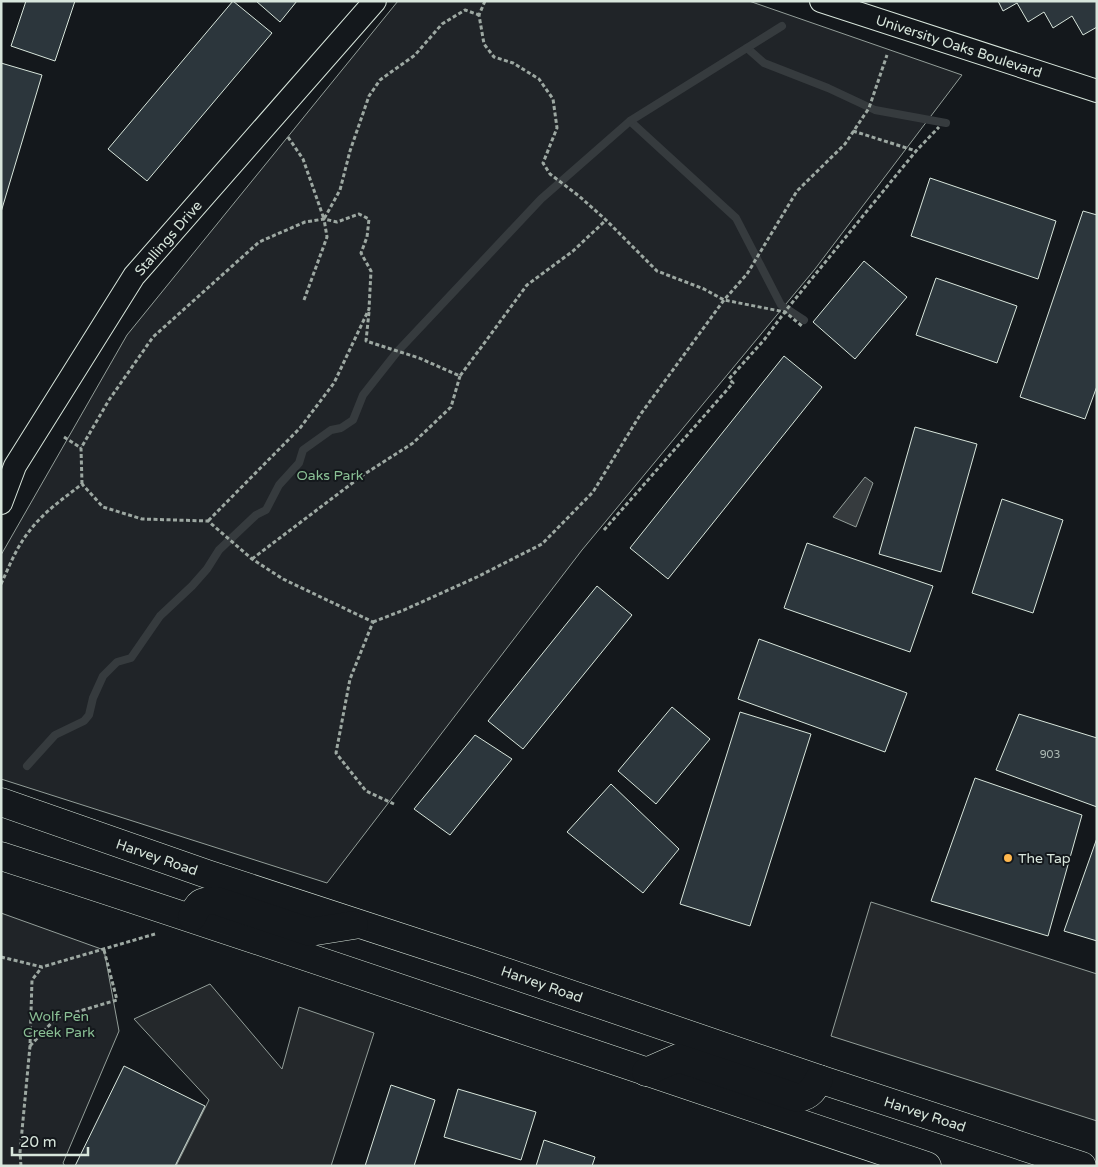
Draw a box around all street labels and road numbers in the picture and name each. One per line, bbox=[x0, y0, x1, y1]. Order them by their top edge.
street label: University Oaks Boulevard bbox=[874, 12, 1044, 81]
street label: Stallings Drive bbox=[131, 197, 206, 279]
street label: Harvey Road bbox=[114, 836, 200, 879]
street label: Harvey Road bbox=[499, 963, 585, 1006]
street label: Harvey Road bbox=[882, 1093, 968, 1136]

